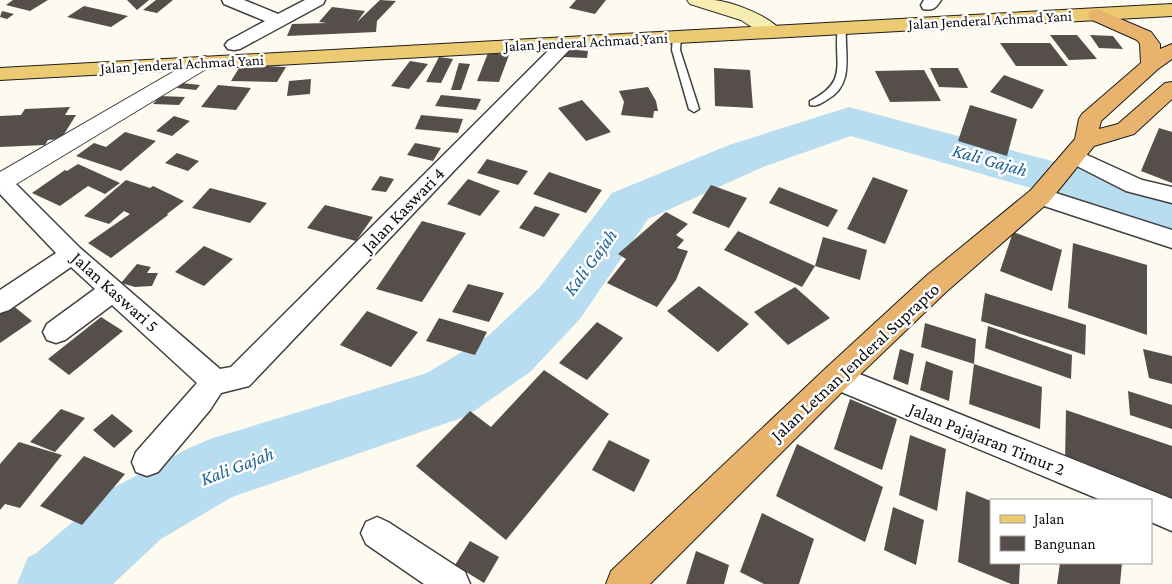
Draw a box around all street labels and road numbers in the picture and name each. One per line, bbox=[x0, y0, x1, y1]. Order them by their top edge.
street label: Jalan Jenderal Achmad Yani bbox=[906, 8, 1072, 33]
street label: Jalan Jenderal Achmad Yani bbox=[502, 30, 668, 55]
street label: Jalan Jenderal Achmad Yani bbox=[98, 52, 264, 77]
street label: Jalan Kaswari 4 bbox=[356, 163, 449, 258]
street label: Jalan Kaswari 5 bbox=[66, 247, 162, 336]
street label: Jalan Letnan Jenderal Suprapto bbox=[765, 279, 943, 447]
street label: Jalan Pajajaran Timur 2 bbox=[904, 398, 1068, 480]

